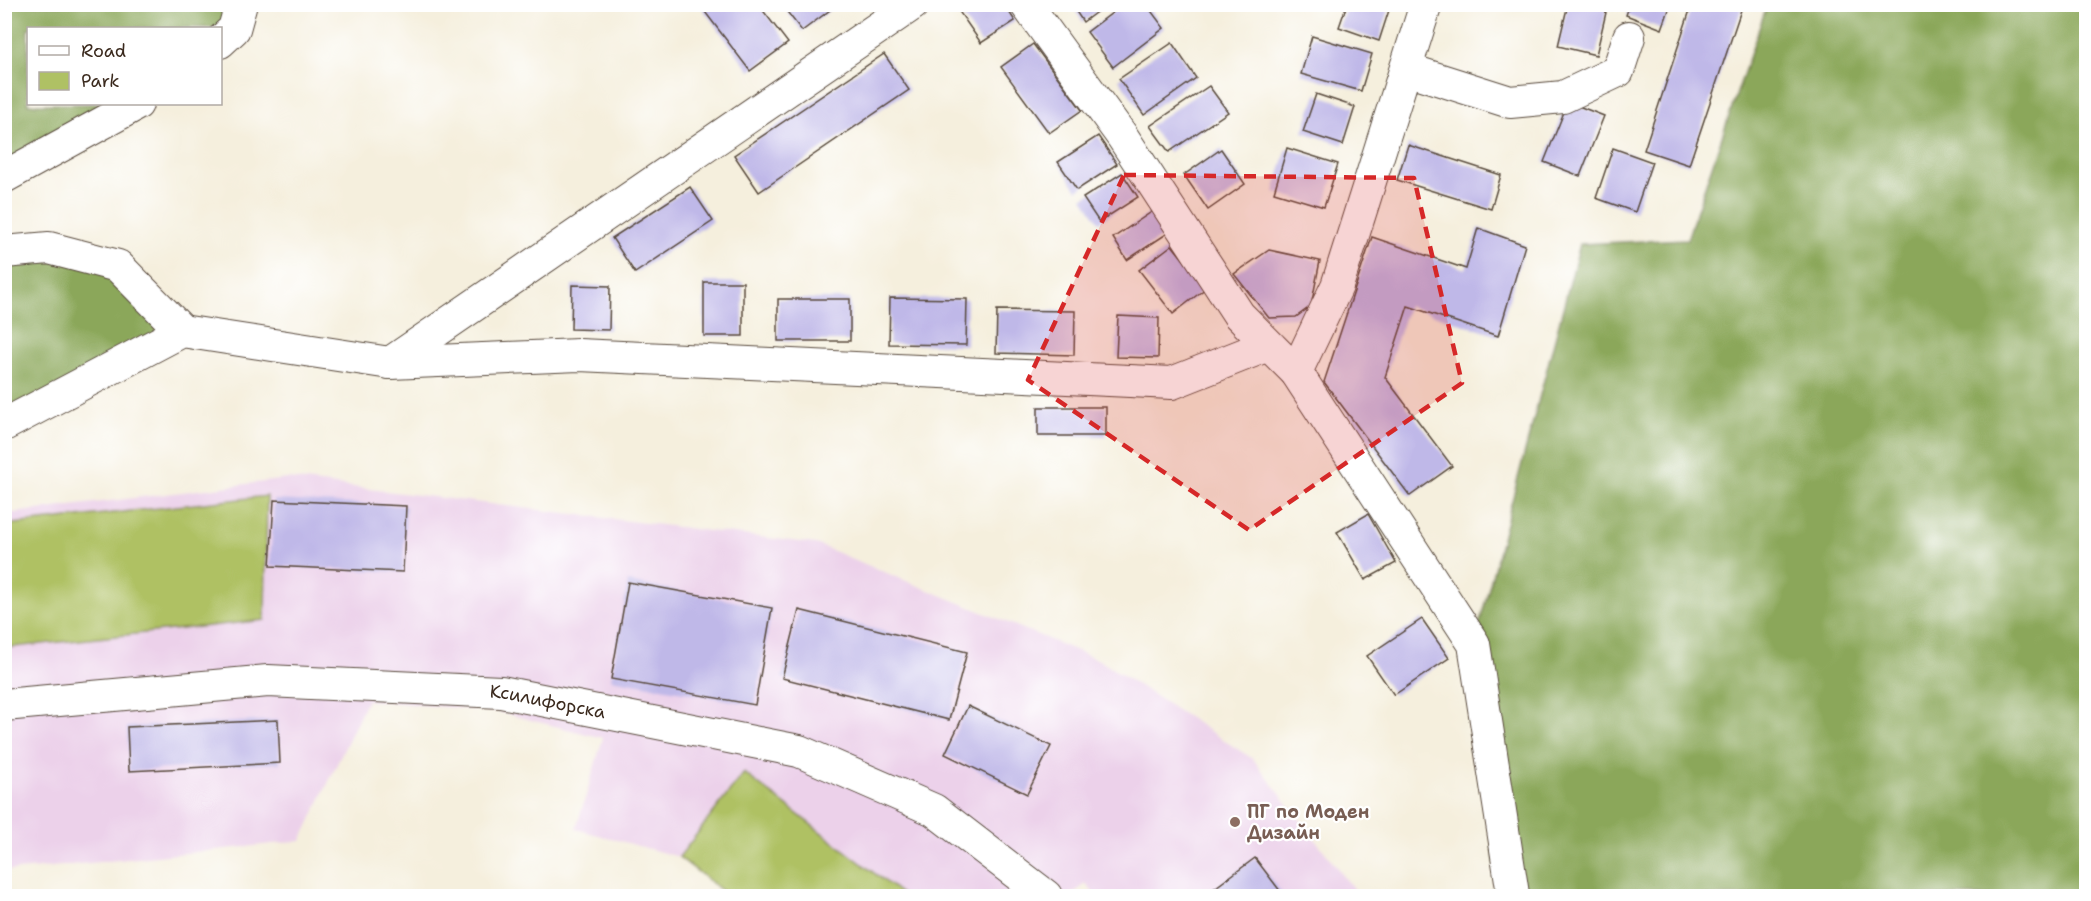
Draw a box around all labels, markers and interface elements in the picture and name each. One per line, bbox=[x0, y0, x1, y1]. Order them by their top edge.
legend bbox=[27, 27, 222, 105]
text: Road bbox=[81, 39, 126, 63]
text: Park bbox=[81, 69, 120, 93]
street label: Ксилифорска bbox=[489, 679, 608, 724]
place label: ПГ по Моден Дизайн bbox=[1247, 800, 1369, 845]
marker: ПГ по Моден Дизайн bbox=[1228, 815, 1242, 829]

